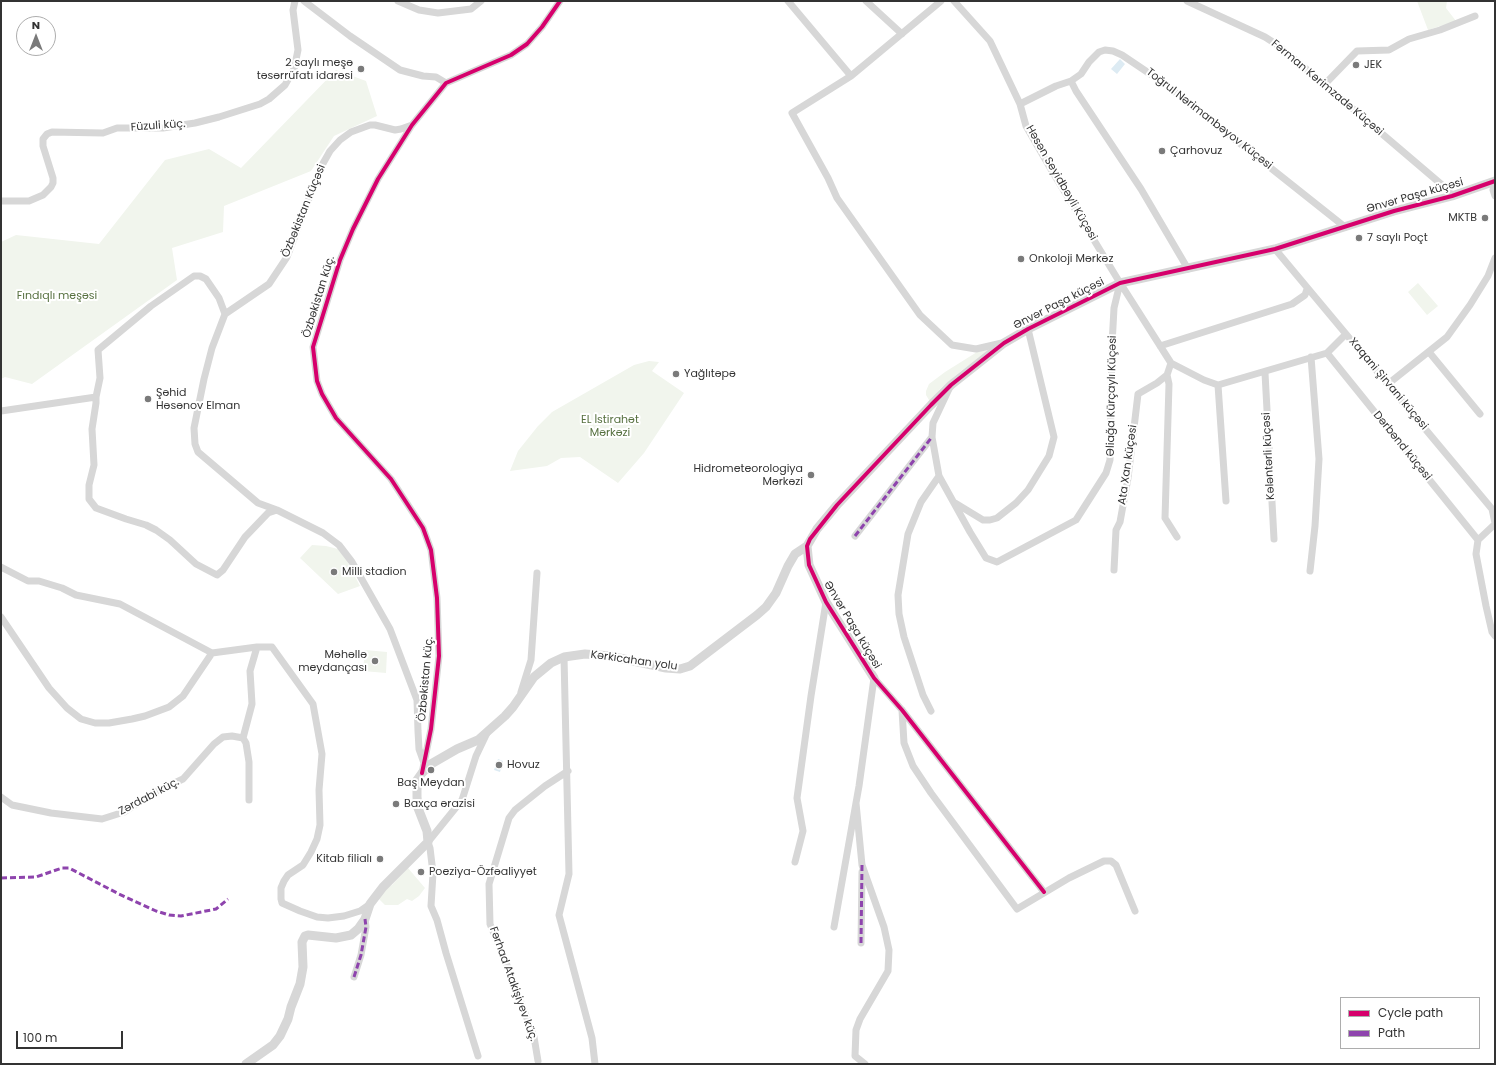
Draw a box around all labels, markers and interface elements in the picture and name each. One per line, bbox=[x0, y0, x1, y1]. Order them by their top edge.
north arrow bbox=[16, 16, 56, 56]
text: N bbox=[32, 17, 40, 33]
street label: Fərman Kərimzadə Küçəsi bbox=[1268, 37, 1386, 139]
place label: 2 saylı meşə təsərrüfatı idarəsi bbox=[257, 56, 353, 82]
place label: JEK bbox=[1364, 58, 1382, 72]
marker: JEK bbox=[1351, 60, 1361, 70]
marker: 2 saylı meşə təsərrüfatı idarəsi bbox=[356, 64, 366, 74]
street label: Toğrul Nərimanbəyov Küçəsi bbox=[1143, 66, 1275, 172]
street label: Füzuli küç. bbox=[130, 118, 186, 134]
street label: Həsən Seyidbəyli Küçəsi bbox=[1023, 123, 1099, 243]
place label: Çarhovuz bbox=[1170, 144, 1222, 158]
marker: Çarhovuz bbox=[1157, 146, 1167, 156]
street label: Özbəkistan Küçəsi bbox=[279, 163, 329, 259]
street label: Ənvər Paşa küçəsi bbox=[1365, 176, 1465, 216]
place label: MKTB bbox=[1448, 211, 1477, 225]
marker: MKTB bbox=[1480, 213, 1490, 223]
place label: 7 saylı Poçt bbox=[1367, 231, 1428, 245]
marker: 7 saylı Poçt bbox=[1354, 233, 1364, 243]
place label: Onkoloji Mərkəz bbox=[1029, 252, 1113, 266]
street label: Özbəkistan küç. bbox=[300, 254, 338, 340]
marker: Onkoloji Mərkəz bbox=[1016, 254, 1026, 264]
street label: Ənvər Paşa küçəsi bbox=[1011, 275, 1107, 333]
park label: Fındıqlı meşəsi bbox=[17, 289, 97, 303]
street label: Əliağa Kürçaylı Küçəsi bbox=[1104, 335, 1120, 457]
street label: Xaqani Şirvani küçəsi bbox=[1346, 335, 1430, 433]
place label: Yağlıtəpə bbox=[684, 367, 736, 381]
marker: Yağlıtəpə bbox=[671, 369, 681, 379]
place label: Şəhid Həsənov Elman bbox=[156, 386, 240, 412]
marker: Şəhid Həsənov Elman bbox=[143, 394, 153, 404]
street label: Dərbənd küçəsi bbox=[1370, 409, 1434, 483]
street label: Kələntərli küçəsi bbox=[1260, 412, 1278, 500]
park label: EL İstirahət Mərkəzi bbox=[581, 413, 639, 439]
street label: Ata Xan küçəsi bbox=[1116, 424, 1140, 506]
place label: Hidrometeorologiya Mərkəzi bbox=[693, 462, 803, 488]
marker: Hidrometeorologiya Mərkəzi bbox=[806, 470, 816, 480]
place label: Milli stadion bbox=[342, 565, 407, 579]
marker: Milli stadion bbox=[329, 567, 339, 577]
street label: Ənvər Paşa küçəsi bbox=[821, 579, 883, 671]
street label: Özbəkistan küç. bbox=[416, 636, 436, 722]
place label: Məhəllə meydançası bbox=[298, 648, 367, 674]
street label: Kərkicahan yolu bbox=[590, 648, 678, 674]
marker: Məhəllə meydançası bbox=[370, 656, 380, 666]
place label: Hovuz bbox=[507, 758, 540, 772]
marker: Hovuz bbox=[494, 760, 504, 770]
marker: Baş Meydan bbox=[426, 765, 436, 775]
street label: Zərdabi küç. bbox=[117, 776, 181, 818]
place label: Baş Meydan bbox=[397, 776, 465, 790]
place label: Baxça ərazisi bbox=[404, 797, 475, 811]
marker: Baxça ərazisi bbox=[391, 799, 401, 809]
place label: Kitab filialı bbox=[316, 852, 372, 866]
marker: Kitab filialı bbox=[375, 854, 385, 864]
place label: Poeziya-Özfəaliyyət bbox=[429, 865, 537, 879]
marker: Poeziya-Özfəaliyyət bbox=[416, 867, 426, 877]
street label: Fərhad Atakişiyev küç. bbox=[486, 925, 540, 1043]
legend bbox=[1340, 997, 1480, 1049]
text: Cycle path bbox=[1378, 1004, 1443, 1021]
scale bar bbox=[18, 1023, 125, 1049]
text: Path bbox=[1378, 1024, 1405, 1041]
text: 100 m bbox=[23, 1029, 57, 1046]

